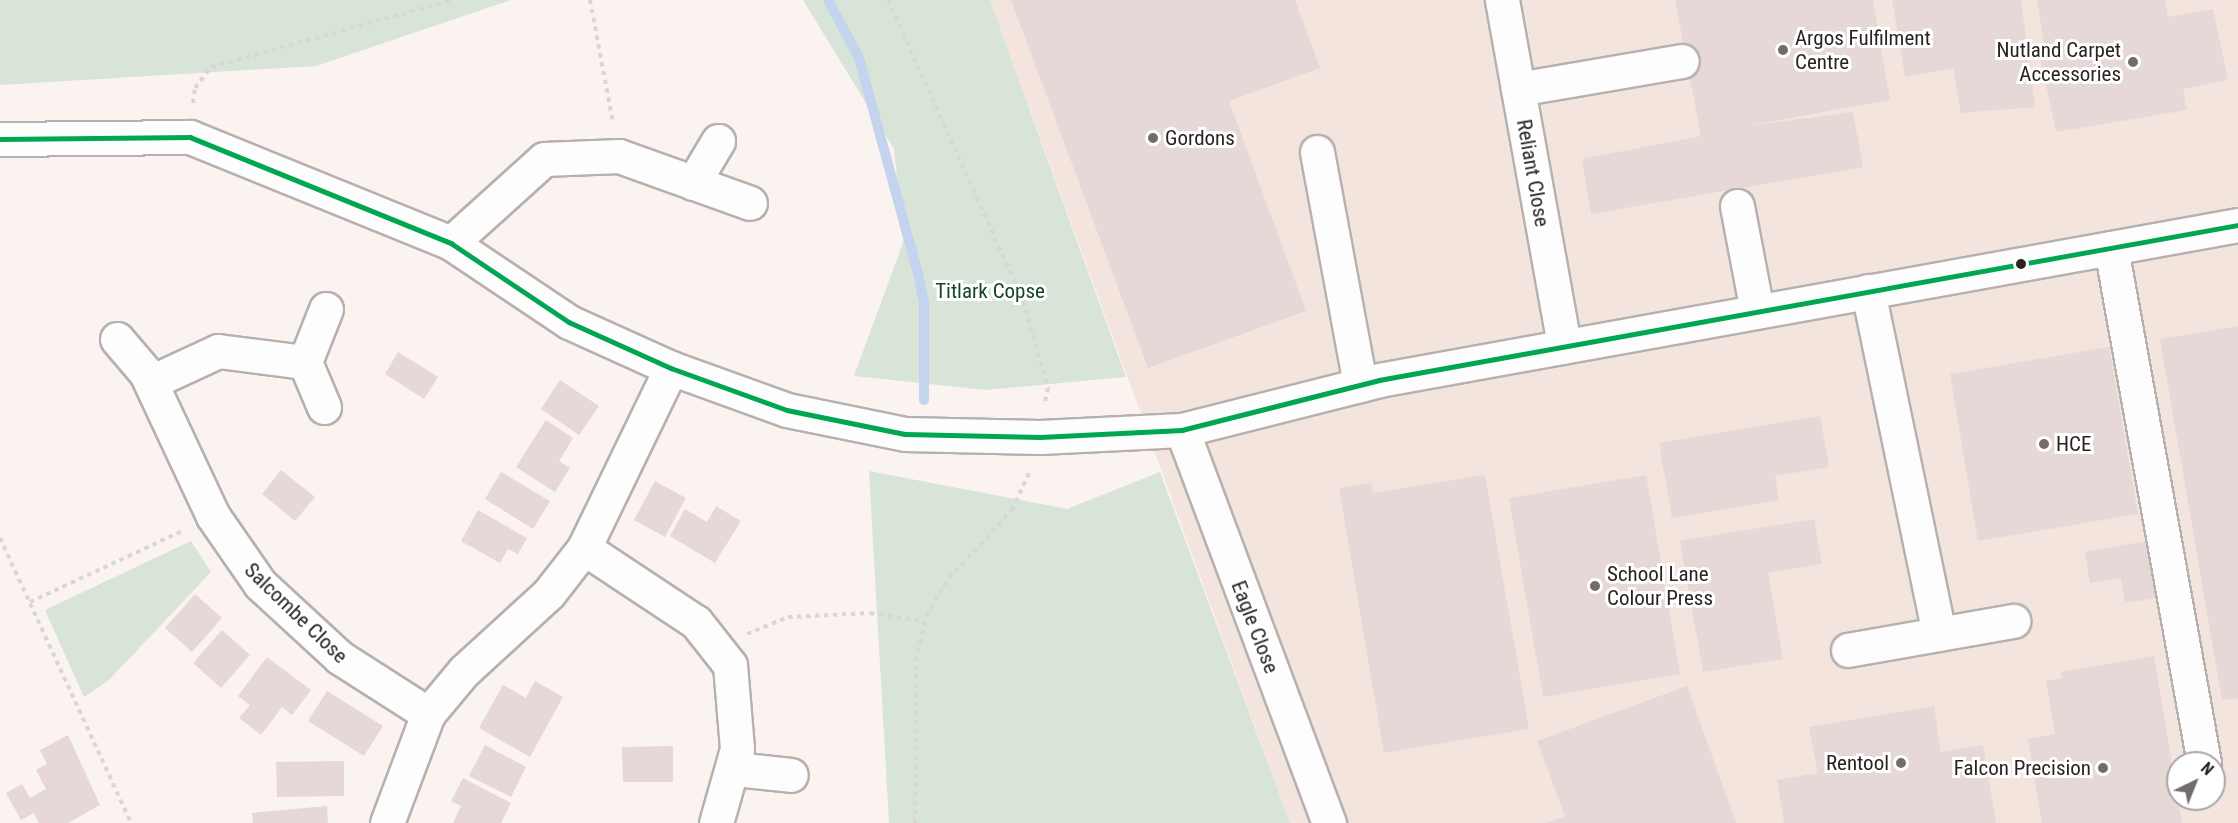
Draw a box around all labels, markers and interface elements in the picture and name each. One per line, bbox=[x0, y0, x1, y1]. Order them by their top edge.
place label: Argos Fulfilment Centre bbox=[1795, 25, 1931, 75]
place label: Nutland Carpet Accessories bbox=[1997, 37, 2121, 87]
marker: Argos Fulfilment Centre bbox=[1776, 43, 1790, 57]
marker: Nutland Carpet Accessories bbox=[2126, 55, 2140, 69]
street label: Reliant Close bbox=[1511, 117, 1555, 229]
place label: Gordons bbox=[1165, 125, 1235, 151]
marker: Gordons bbox=[1146, 131, 1160, 145]
unlabelled marker bbox=[2015, 258, 2027, 270]
park label: Titlark Copse bbox=[935, 278, 1045, 304]
place label: HCE bbox=[2056, 431, 2091, 457]
marker: HCE bbox=[2037, 437, 2051, 451]
street label: Salcombe Close bbox=[239, 558, 353, 668]
place label: School Lane Colour Press bbox=[1607, 561, 1713, 611]
street label: Eagle Close bbox=[1226, 577, 1284, 677]
marker: School Lane Colour Press bbox=[1588, 579, 1602, 593]
place label: Rentool bbox=[1826, 750, 1889, 776]
north arrow bbox=[2166, 751, 2226, 811]
place label: Falcon Precision bbox=[1954, 755, 2091, 781]
marker: Rentool bbox=[1894, 756, 1908, 770]
text: N bbox=[2197, 759, 2217, 779]
marker: Falcon Precision bbox=[2096, 761, 2110, 775]

